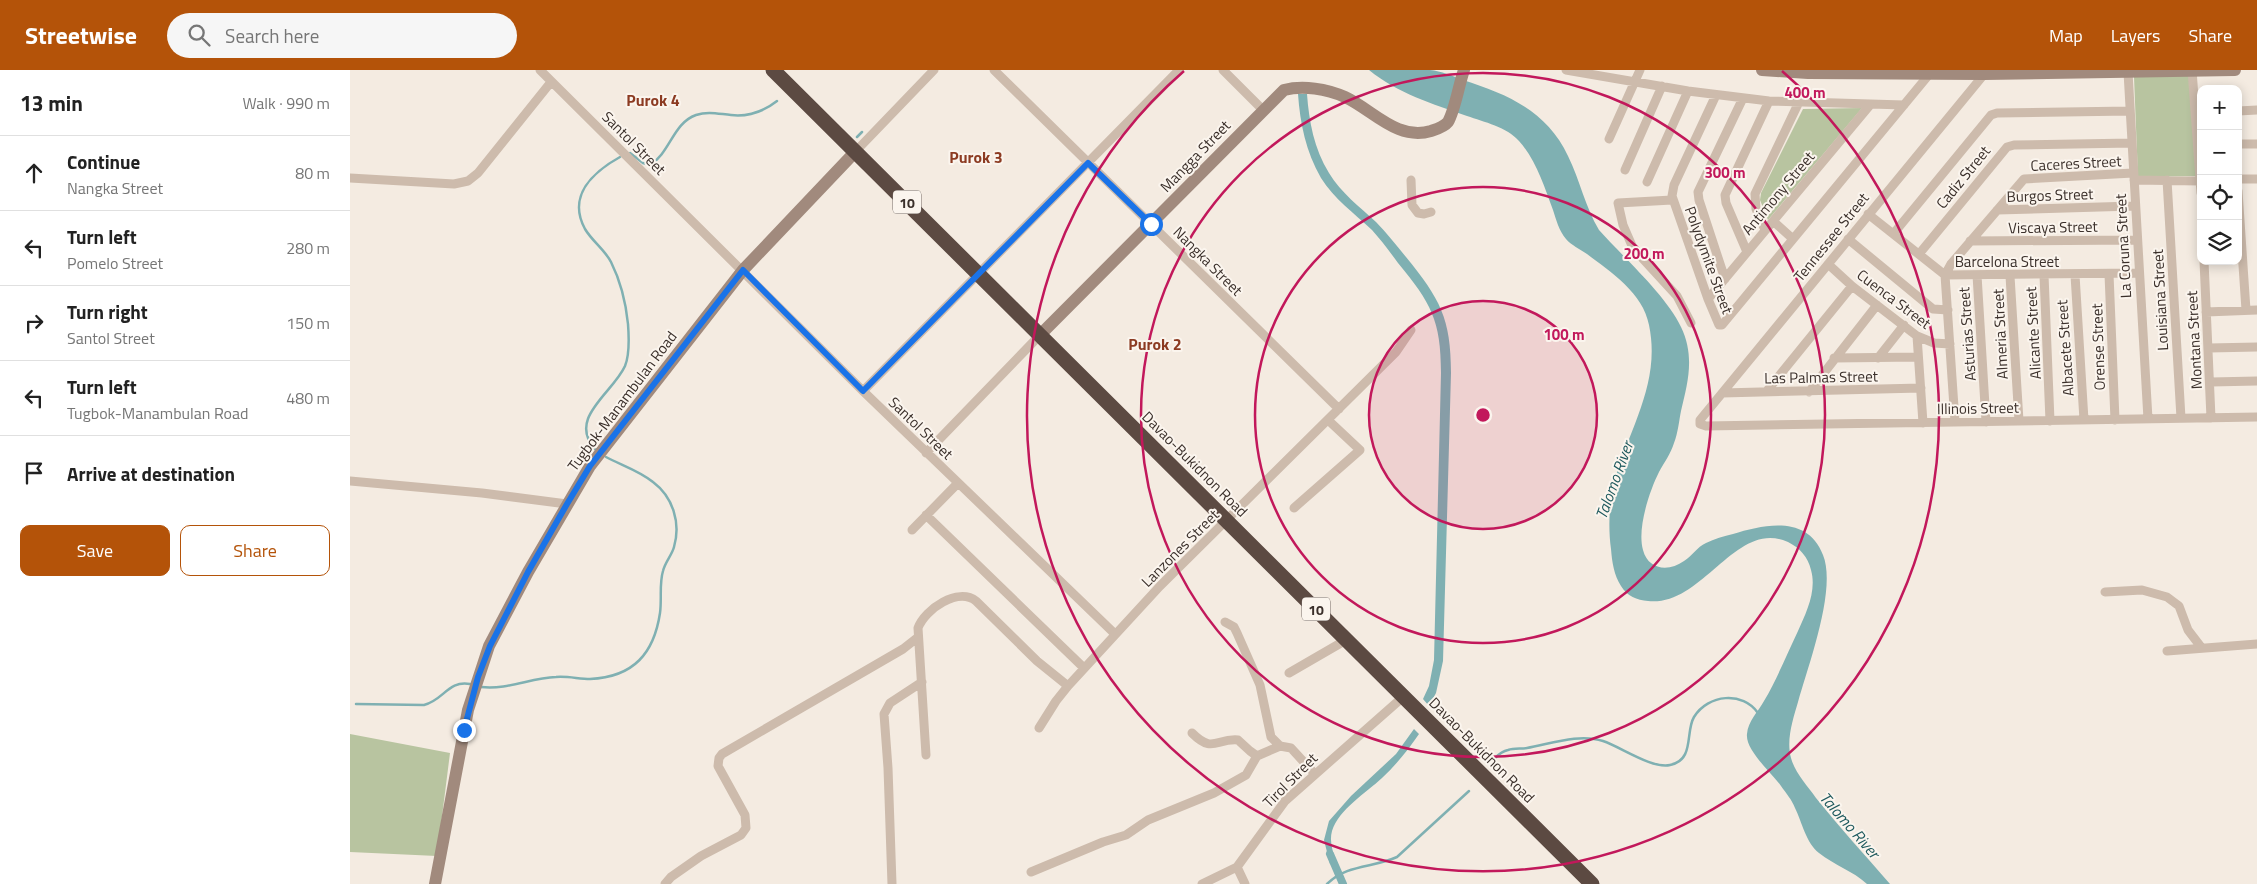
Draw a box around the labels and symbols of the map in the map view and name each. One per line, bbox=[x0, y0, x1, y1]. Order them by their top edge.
text: 400 m bbox=[1784, 81, 1826, 104]
district label: Purok 4 bbox=[626, 88, 680, 112]
street label: Santol Street bbox=[597, 106, 672, 181]
street label: Mangga Street bbox=[1154, 114, 1236, 197]
street label: Cadiz Street bbox=[1930, 140, 1996, 214]
district label: Purok 3 bbox=[949, 145, 1003, 169]
street label: Antimony Street bbox=[1736, 146, 1820, 240]
street label: Caceres Street bbox=[2030, 149, 2123, 177]
text: 300 m bbox=[1704, 161, 1746, 184]
street label: Burgos Street bbox=[2006, 182, 2095, 208]
street label: Tennessee Street bbox=[1788, 187, 1875, 287]
road number: 10 bbox=[893, 190, 921, 214]
street label: La Coruna Street bbox=[2109, 192, 2137, 299]
street label: Polydymite Street bbox=[1679, 203, 1739, 318]
route start bbox=[1140, 213, 1163, 236]
street label: Viscaya Street bbox=[2008, 215, 2099, 239]
street label: Nangka Street bbox=[1168, 221, 1248, 301]
text: 200 m bbox=[1623, 242, 1665, 265]
street label: Louisiana Street bbox=[2146, 248, 2174, 351]
street label: Barcelona Street bbox=[1955, 250, 2060, 273]
street label: Cuenca Street bbox=[1852, 263, 1936, 335]
street label: Alicante Street bbox=[2019, 285, 2047, 380]
street label: Asturias Street bbox=[1952, 286, 1982, 382]
street label: Almeria Street bbox=[1986, 287, 2014, 380]
street label: Montana Street bbox=[2180, 289, 2208, 390]
street label: Albacete Street bbox=[2050, 298, 2080, 397]
street label: Orense Street bbox=[2085, 302, 2111, 391]
text: 100 m bbox=[1543, 323, 1585, 346]
street label: Tugbok-Manambulan Road bbox=[562, 326, 682, 476]
district label: Purok 2 bbox=[1128, 332, 1182, 356]
street label: Las Palmas Street bbox=[1764, 364, 1879, 389]
street label: Santol Street bbox=[883, 391, 959, 465]
street label: Illinois Street bbox=[1937, 396, 2020, 420]
street label: Davao-Bukidnon Road bbox=[1137, 406, 1253, 522]
centre of rings bbox=[1474, 406, 1492, 424]
water label: Talomo River bbox=[1589, 436, 1640, 522]
street label: Lanzones Street bbox=[1136, 503, 1225, 592]
road number: 10 bbox=[1302, 598, 1330, 620]
street label: Davao-Bukidnon Road bbox=[1424, 692, 1540, 808]
route end bbox=[453, 719, 476, 742]
street label: Tirol Street bbox=[1257, 747, 1323, 813]
water label: Talomo River bbox=[1814, 786, 1887, 865]

